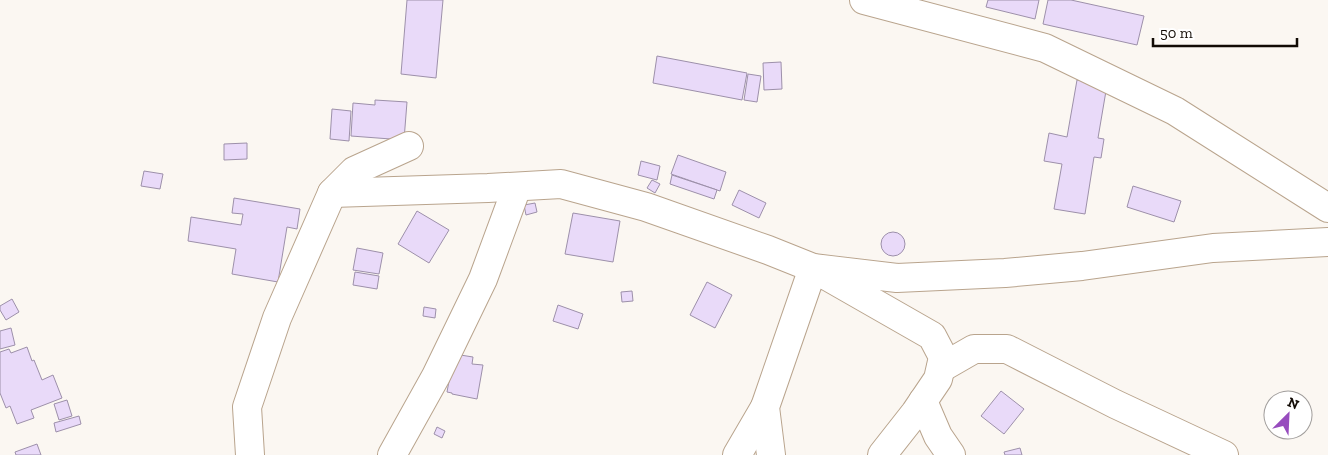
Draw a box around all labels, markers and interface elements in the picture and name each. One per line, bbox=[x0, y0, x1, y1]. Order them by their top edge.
scale bar bbox=[1153, 15, 1297, 47]
text: 50 m bbox=[1160, 24, 1193, 42]
north arrow bbox=[1263, 390, 1313, 440]
text: N bbox=[1285, 394, 1302, 414]

